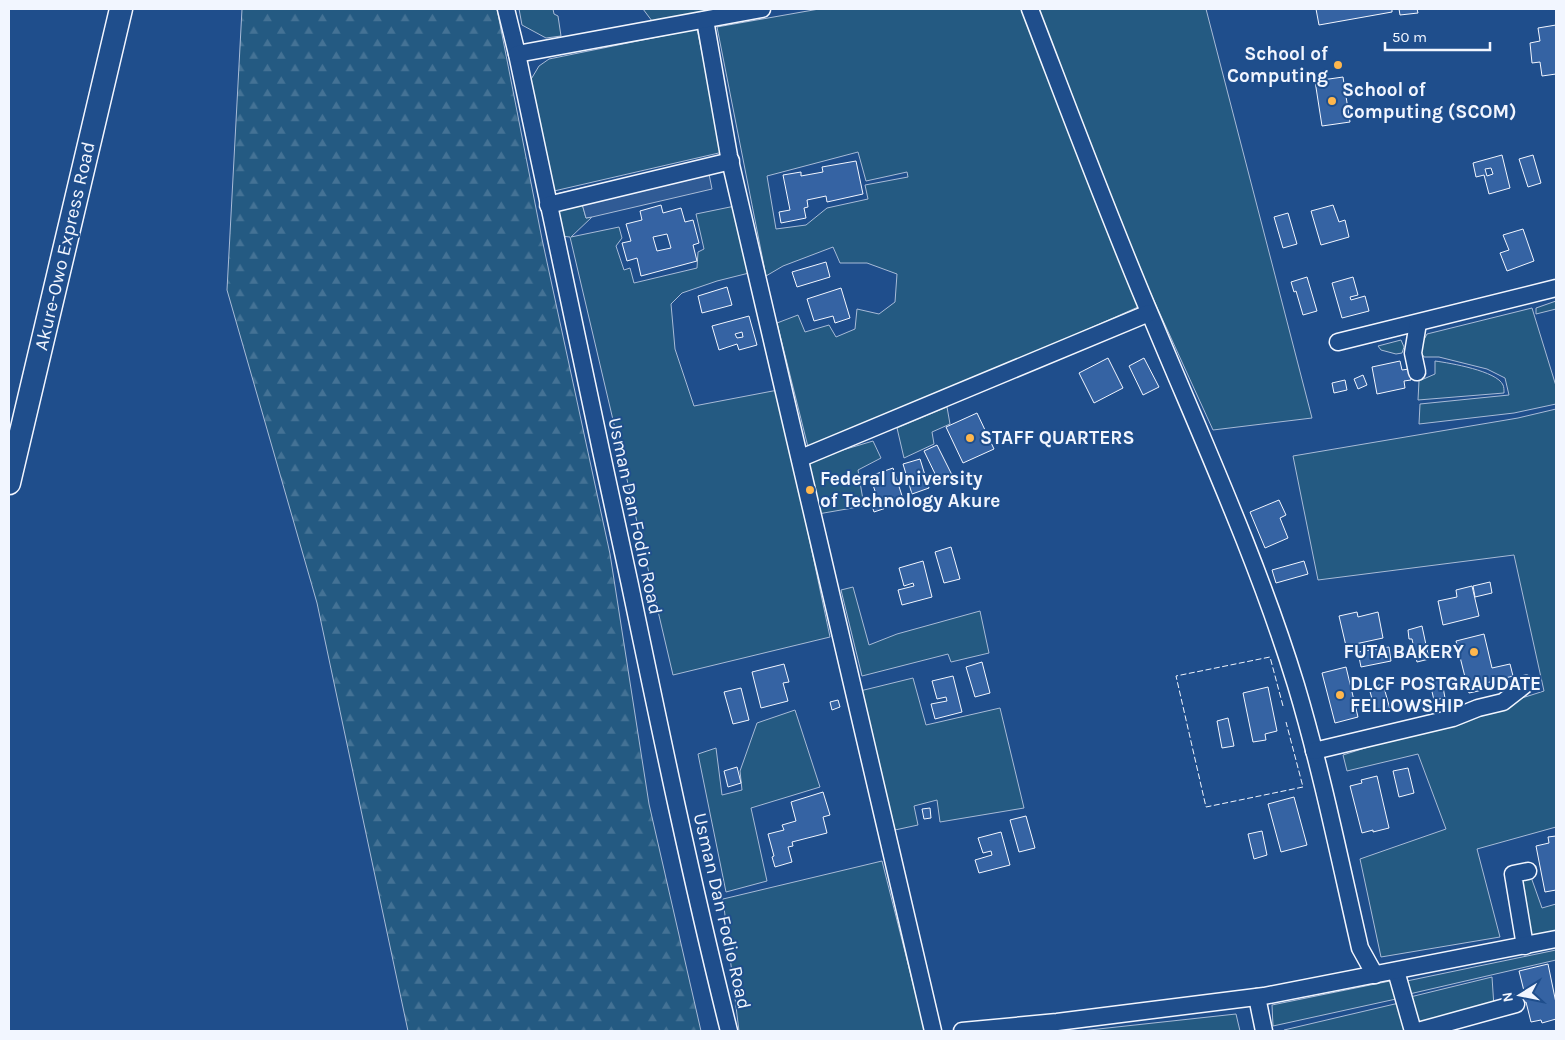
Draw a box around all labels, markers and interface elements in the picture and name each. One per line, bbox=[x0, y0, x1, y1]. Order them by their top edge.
scale bar bbox=[1385, 20, 1490, 52]
text: 50 m bbox=[1392, 28, 1427, 46]
place label: School of Computing bbox=[1227, 43, 1329, 87]
marker: School of Computing bbox=[1332, 59, 1344, 71]
place label: School of Computing (SCOM) bbox=[1342, 79, 1517, 123]
marker: School of Computing (SCOM) bbox=[1326, 95, 1338, 107]
street label: Akure-Owo Express Road bbox=[30, 139, 100, 353]
street label: Usman Dan Fodio Road bbox=[603, 415, 667, 617]
place label: STAFF QUARTERS bbox=[980, 427, 1135, 449]
marker: STAFF QUARTERS bbox=[964, 432, 976, 444]
place label: Federal University of Technology Akure bbox=[820, 468, 1000, 512]
marker: Federal University of Technology Akure bbox=[804, 484, 816, 496]
place label: FUTA BAKERY bbox=[1343, 641, 1464, 663]
marker: FUTA BAKERY bbox=[1468, 646, 1480, 658]
place label: DLCF POSTGRAUDATE FELLOWSHIP bbox=[1350, 673, 1541, 717]
marker: DLCF POSTGRAUDATE FELLOWSHIP bbox=[1334, 689, 1346, 701]
street label: Usman Dan Fodio Road bbox=[689, 811, 755, 1011]
north arrow bbox=[1495, 970, 1545, 1020]
text: N bbox=[1498, 991, 1517, 1004]

